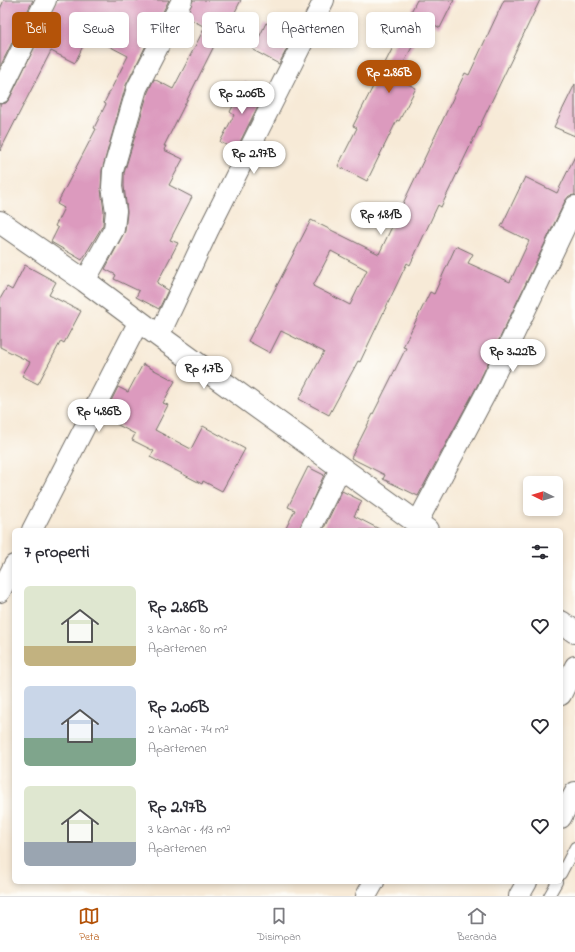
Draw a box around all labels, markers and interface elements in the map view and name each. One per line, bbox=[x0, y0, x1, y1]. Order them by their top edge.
chip: Beli bbox=[12, 12, 61, 48]
chip: Sewa bbox=[69, 12, 129, 48]
chip: Filter bbox=[137, 12, 194, 48]
chip: Baru bbox=[202, 12, 259, 48]
chip: Apartemen bbox=[267, 12, 358, 48]
chip: Rumah bbox=[366, 12, 435, 48]
pin: Rp 2.86B bbox=[348, 60, 430, 94]
text: Rp 2.86B bbox=[366, 63, 412, 82]
pin: Rp 2.06B bbox=[201, 81, 283, 115]
text: Rp 2.06B bbox=[219, 84, 265, 103]
pin: Rp 2.97B bbox=[213, 141, 295, 175]
text: Rp 2.97B bbox=[232, 144, 276, 163]
pin: Rp 1.81B bbox=[340, 202, 422, 236]
text: Rp 1.81B bbox=[360, 205, 402, 224]
pin: Rp 3.22B bbox=[472, 339, 554, 373]
text: Rp 3.22B bbox=[489, 342, 537, 361]
pin: Rp 1.7B bbox=[167, 356, 241, 390]
text: Rp 1.7B bbox=[185, 359, 223, 378]
pin: Rp 4.86B bbox=[58, 399, 140, 433]
text: Rp 4.86B bbox=[77, 402, 121, 421]
north arrow bbox=[523, 476, 563, 516]
map controls bbox=[523, 476, 563, 516]
text: 7 properti bbox=[24, 540, 90, 565]
icon: filters bbox=[529, 541, 551, 563]
text: Rp 2.86B bbox=[148, 595, 208, 620]
icon: home bbox=[56, 602, 104, 650]
icon: heart bbox=[529, 615, 551, 637]
text: 3 kamar · 80 m² bbox=[148, 620, 227, 639]
text: Apartemen bbox=[148, 639, 207, 658]
text: Rp 2.06B bbox=[148, 695, 209, 720]
icon: home bbox=[56, 702, 104, 750]
icon: heart bbox=[529, 715, 551, 737]
text: 2 kamar · 74 m² bbox=[148, 720, 229, 739]
text: Apartemen bbox=[148, 739, 207, 758]
text: Rp 2.97B bbox=[148, 795, 206, 820]
icon: home bbox=[56, 802, 104, 850]
icon: heart bbox=[529, 815, 551, 837]
text: 3 kamar · 113 m² bbox=[148, 820, 231, 839]
text: Apartemen bbox=[148, 839, 207, 858]
tab: Peta bbox=[78, 905, 100, 945]
tab: Disimpan bbox=[257, 905, 301, 945]
tab: Beranda bbox=[457, 905, 497, 945]

